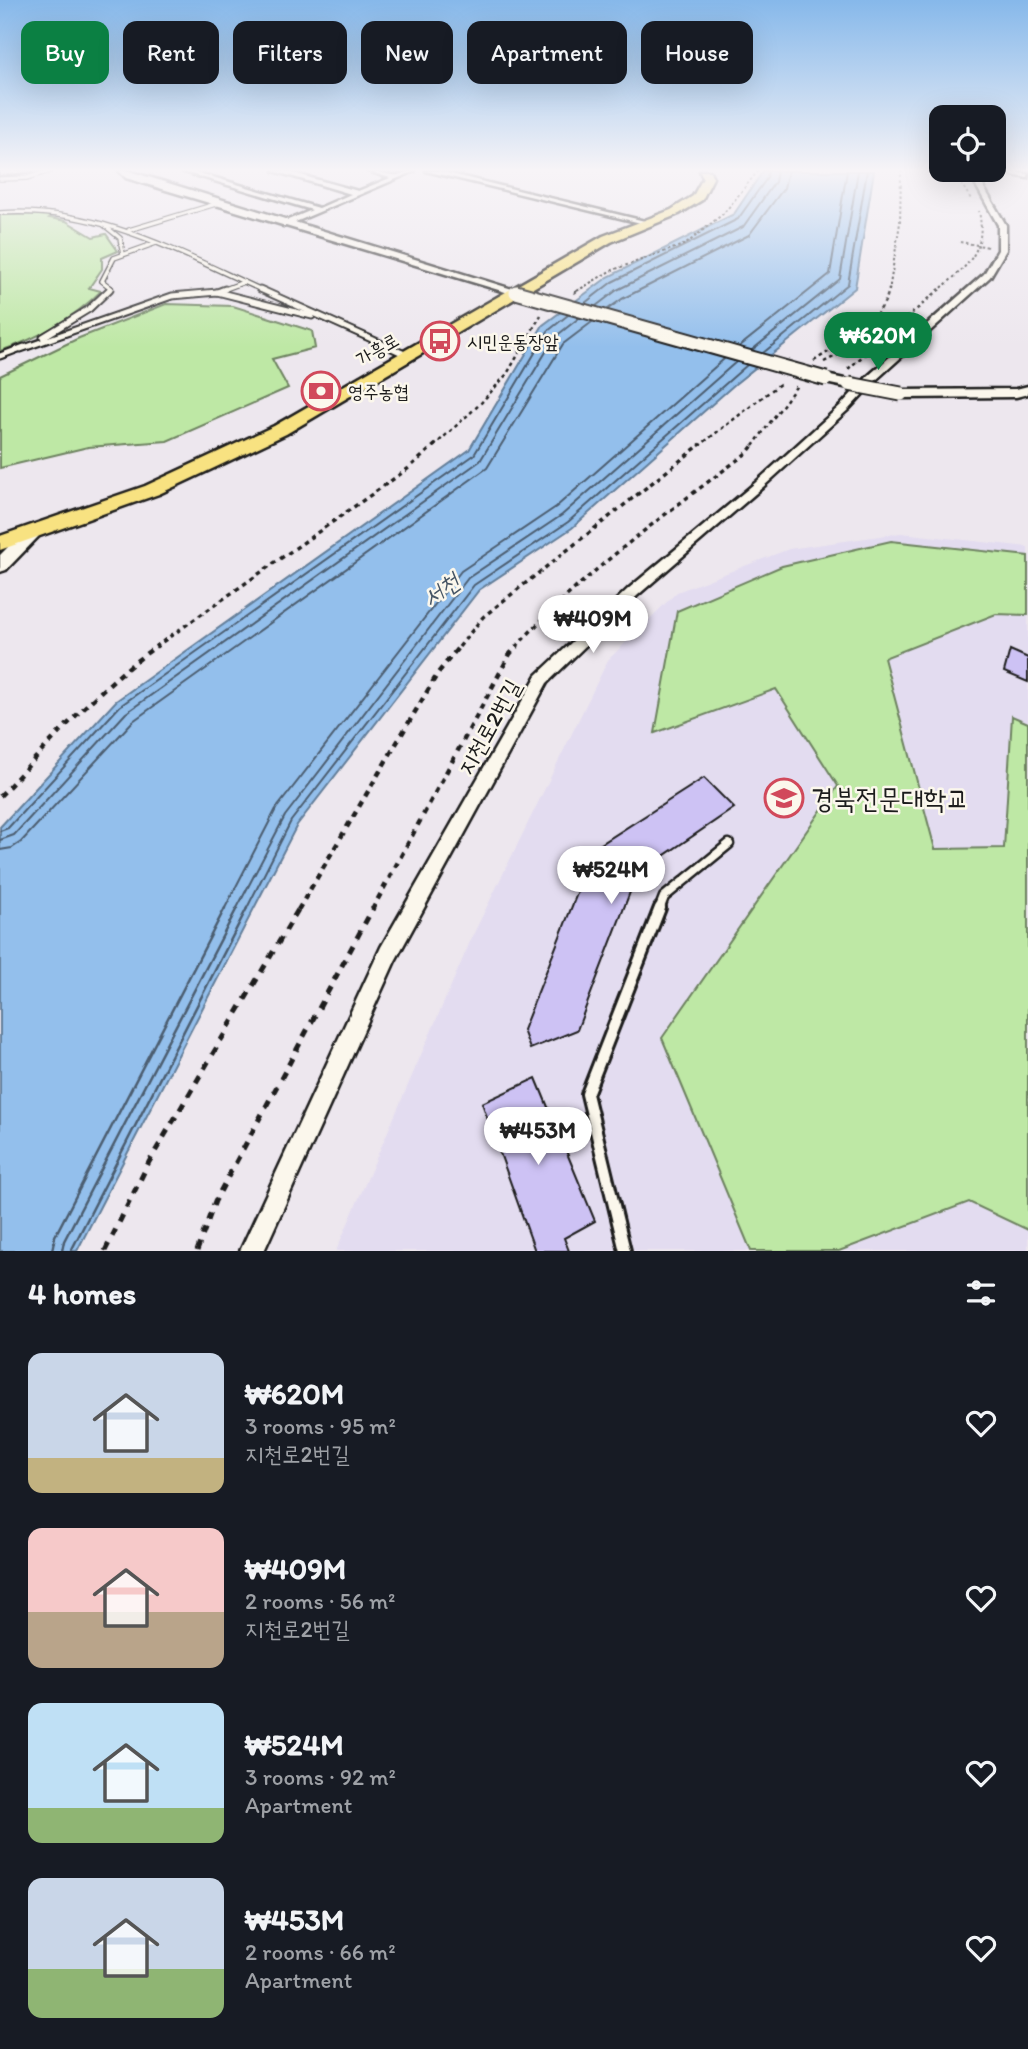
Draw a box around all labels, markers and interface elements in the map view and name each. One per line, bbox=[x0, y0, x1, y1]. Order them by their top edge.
chip: Buy bbox=[21, 21, 109, 84]
chip: Rent bbox=[123, 21, 219, 84]
chip: Filters bbox=[233, 21, 347, 84]
chip: New bbox=[361, 21, 453, 84]
chip: Apartment bbox=[467, 21, 627, 84]
chip: House bbox=[641, 21, 753, 84]
map controls bbox=[929, 105, 1006, 182]
button: locate bbox=[929, 105, 1006, 182]
pin: ₩620M bbox=[829, 312, 927, 372]
bus stop icon: 시민운동장앞 bbox=[419, 320, 461, 362]
text: ₩620M bbox=[840, 321, 916, 349]
street label: 가흥로 bbox=[352, 328, 403, 371]
place label: 시민운동장앞 bbox=[467, 330, 559, 353]
bank icon: 영주농협 bbox=[300, 370, 342, 412]
place label: 영주농협 bbox=[348, 380, 409, 403]
water label: 서천 bbox=[417, 565, 467, 613]
pin: ₩409M bbox=[544, 596, 642, 655]
text: ₩409M bbox=[554, 604, 632, 632]
street label: 지천로2번길 bbox=[451, 674, 527, 780]
school or university icon: 경북전문대학교 bbox=[763, 777, 805, 819]
place label: 경북전문대학교 bbox=[811, 781, 969, 815]
pin: ₩524M bbox=[562, 846, 660, 906]
text: ₩524M bbox=[573, 855, 649, 883]
pin: ₩453M bbox=[489, 1108, 587, 1167]
text: ₩453M bbox=[500, 1116, 576, 1144]
icon: filters bbox=[962, 1274, 1000, 1312]
text: 4 homes bbox=[28, 1275, 136, 1312]
text: ₩620M bbox=[245, 1375, 344, 1412]
icon: home bbox=[84, 1381, 168, 1465]
icon: heart bbox=[962, 1404, 1000, 1442]
text: 3 rooms · 95 m² bbox=[245, 1412, 396, 1440]
text: 지천로2번길 bbox=[245, 1440, 350, 1468]
text: ₩409M bbox=[245, 1550, 346, 1587]
icon: home bbox=[84, 1556, 168, 1640]
icon: heart bbox=[962, 1579, 1000, 1617]
text: 2 rooms · 56 m² bbox=[245, 1587, 396, 1615]
text: 지천로2번길 bbox=[245, 1615, 350, 1643]
text: ₩524M bbox=[245, 1726, 344, 1763]
icon: home bbox=[84, 1731, 168, 1815]
icon: heart bbox=[962, 1754, 1000, 1792]
text: 3 rooms · 92 m² bbox=[245, 1763, 396, 1791]
text: Apartment bbox=[245, 1791, 352, 1819]
text: ₩453M bbox=[245, 1901, 344, 1938]
icon: home bbox=[84, 1906, 168, 1990]
icon: heart bbox=[962, 1929, 1000, 1967]
text: 2 rooms · 66 m² bbox=[245, 1938, 396, 1966]
text: Apartment bbox=[245, 1966, 352, 1994]

